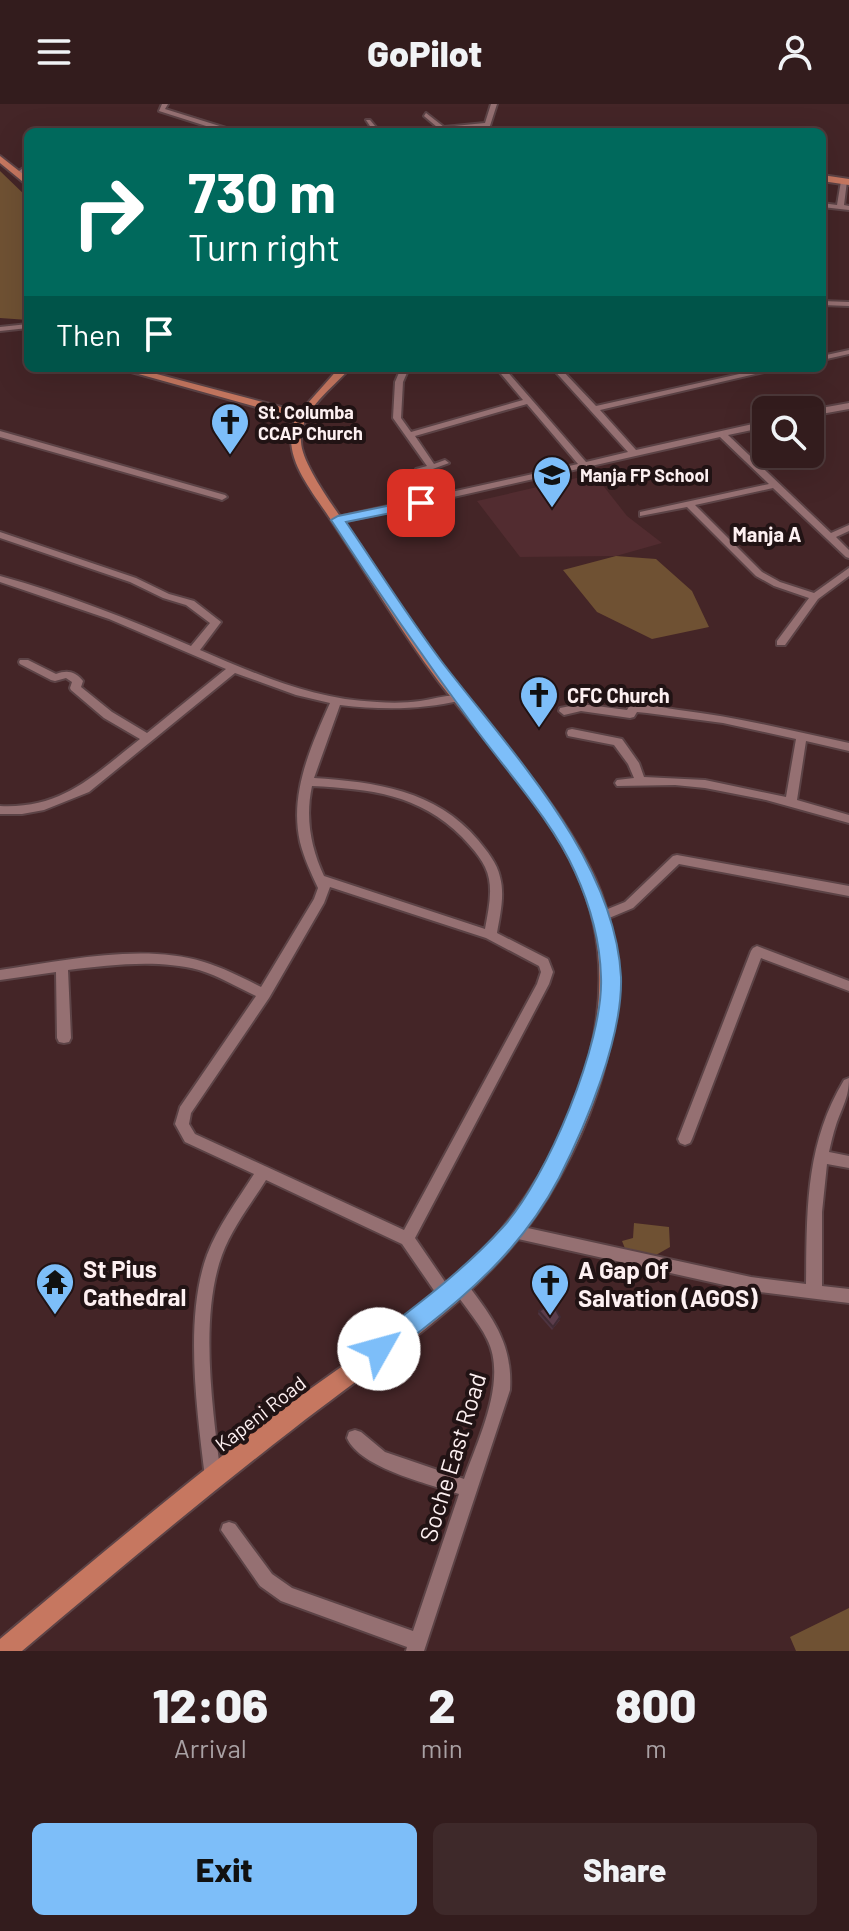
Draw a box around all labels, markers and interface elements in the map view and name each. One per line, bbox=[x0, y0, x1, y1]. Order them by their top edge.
icon: menu bbox=[32, 30, 76, 74]
icon: person bbox=[773, 30, 817, 74]
text: GoPilot bbox=[367, 31, 482, 74]
text: 730 m bbox=[188, 157, 336, 224]
icon: right bbox=[56, 160, 160, 264]
text: Turn right bbox=[188, 225, 340, 268]
icon: arrive bbox=[137, 312, 181, 356]
text: Then bbox=[56, 316, 121, 352]
map controls bbox=[752, 396, 824, 468]
button: search bbox=[752, 396, 824, 468]
church icon: St. Columba CCAP Church bbox=[209, 401, 251, 456]
place label: St. Columba CCAP Church bbox=[258, 401, 363, 444]
school or university icon: Manja FP School bbox=[531, 454, 573, 509]
place label: Manja FP School bbox=[580, 464, 709, 486]
pin bbox=[387, 469, 455, 537]
icon: arrive bbox=[399, 481, 443, 525]
district label: Manja A bbox=[733, 522, 801, 546]
church icon: CFC Church bbox=[518, 674, 560, 729]
place label: CFC Church bbox=[567, 683, 670, 707]
place label: St Pius Cathedral bbox=[83, 1254, 186, 1311]
place label: A Gap Of Salvation (AGOS) bbox=[578, 1255, 758, 1312]
temple icon: St Pius Cathedral bbox=[34, 1261, 76, 1316]
church icon: A Gap Of Salvation (AGOS) bbox=[529, 1262, 571, 1317]
position arrow bbox=[337, 1307, 421, 1391]
street label: Soche East Road bbox=[413, 1369, 491, 1545]
street label: Kapeni Road bbox=[210, 1370, 310, 1456]
text: 12:06 bbox=[152, 1675, 268, 1733]
text: 2 bbox=[428, 1675, 455, 1733]
text: 800 bbox=[615, 1675, 697, 1733]
text: Arrival bbox=[174, 1732, 247, 1763]
text: min bbox=[421, 1732, 463, 1763]
text: m bbox=[645, 1732, 667, 1763]
button: Exit bbox=[32, 1823, 417, 1915]
button: Share bbox=[433, 1823, 817, 1915]

